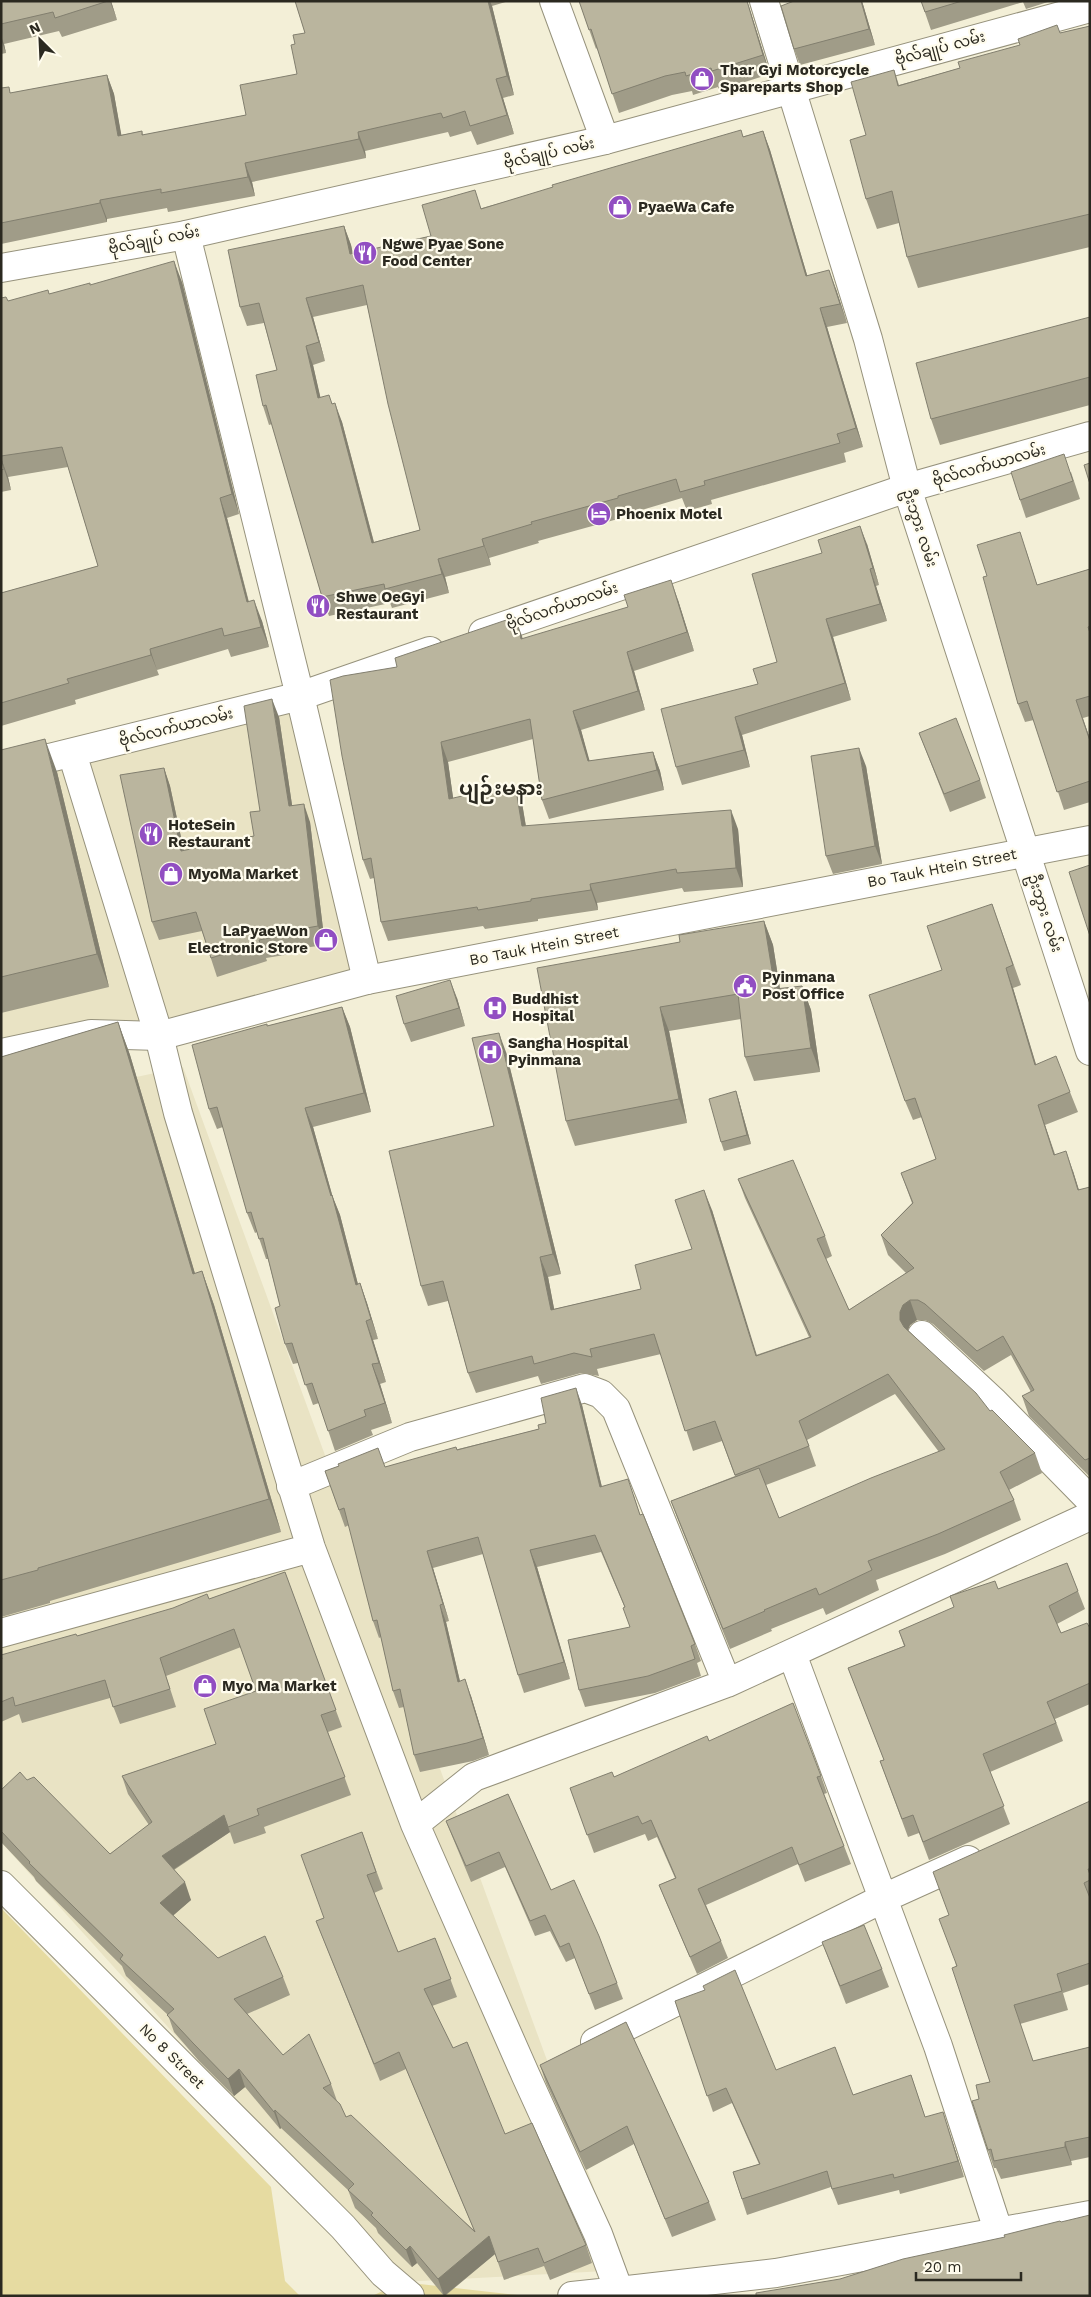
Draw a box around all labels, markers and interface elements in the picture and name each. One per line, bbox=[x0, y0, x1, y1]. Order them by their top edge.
north arrow bbox=[15, 15, 65, 65]
text: N bbox=[27, 19, 43, 38]
street label: ဗိုလ်ချုပ် လမ်း bbox=[893, 26, 988, 72]
place label: Thar Gyi Motorcycle Spareparts Shop bbox=[720, 61, 870, 96]
shop icon: Thar Gyi Motorcycle Spareparts Shop bbox=[689, 66, 715, 92]
street label: ဗိုလ်ချုပ် လမ်း bbox=[502, 133, 597, 175]
shop icon: PyaeWa Cafe bbox=[607, 194, 633, 220]
place label: PyaeWa Cafe bbox=[638, 198, 735, 216]
street label: ဗိုလ်ချုပ် လမ်း bbox=[107, 221, 202, 261]
place label: Ngwe Pyae Sone Food Center bbox=[382, 235, 505, 270]
restaurant icon: Ngwe Pyae Sone Food Center bbox=[352, 240, 378, 266]
street label: ဗိုလ်လက်ယာလမ်း bbox=[930, 439, 1048, 493]
street label: ဦးဘွား လမ်း bbox=[896, 486, 942, 570]
hotel icon: Phoenix Motel bbox=[586, 501, 612, 527]
place label: Phoenix Motel bbox=[616, 505, 722, 523]
street label: ဗိုလ်လက်ယာလမ်း bbox=[504, 578, 621, 636]
place label: Shwe OeGyi Restaurant bbox=[336, 588, 425, 623]
restaurant icon: Shwe OeGyi Restaurant bbox=[305, 593, 331, 619]
street label: ဗိုလ်လက်ယာလမ်း bbox=[117, 703, 236, 753]
district label: ပျဉ်းမနား bbox=[459, 775, 543, 805]
place label: HoteSein Restaurant bbox=[168, 816, 251, 851]
restaurant icon: HoteSein Restaurant bbox=[138, 821, 164, 847]
street label: Bo Tauk Htein Street bbox=[866, 845, 1019, 891]
shop icon: MyoMa Market bbox=[158, 861, 184, 887]
place label: MyoMa Market bbox=[188, 865, 299, 883]
street label: ဦးဘွား လမ်း bbox=[1021, 871, 1067, 955]
place label: LaPyaeWon Electronic Store bbox=[188, 922, 308, 957]
street label: Bo Tauk Htein Street bbox=[468, 923, 621, 969]
shop icon: LaPyaeWon Electronic Store bbox=[313, 927, 339, 953]
place label: Pyinmana Post Office bbox=[762, 968, 845, 1003]
public building icon: Pyinmana Post Office bbox=[732, 973, 758, 999]
place label: Buddhist Hospital bbox=[512, 990, 579, 1025]
hospital icon: Buddhist Hospital bbox=[482, 995, 508, 1021]
place label: Sangha Hospital Pyinmana bbox=[508, 1034, 628, 1069]
hospital icon: Sangha Hospital Pyinmana bbox=[477, 1039, 503, 1065]
shop icon: Myo Ma Market bbox=[192, 1673, 218, 1699]
place label: Myo Ma Market bbox=[222, 1677, 337, 1695]
street label: No 8 Street bbox=[136, 2020, 209, 2093]
scale bar bbox=[916, 2250, 1021, 2282]
text: 20 m bbox=[924, 2258, 962, 2276]

